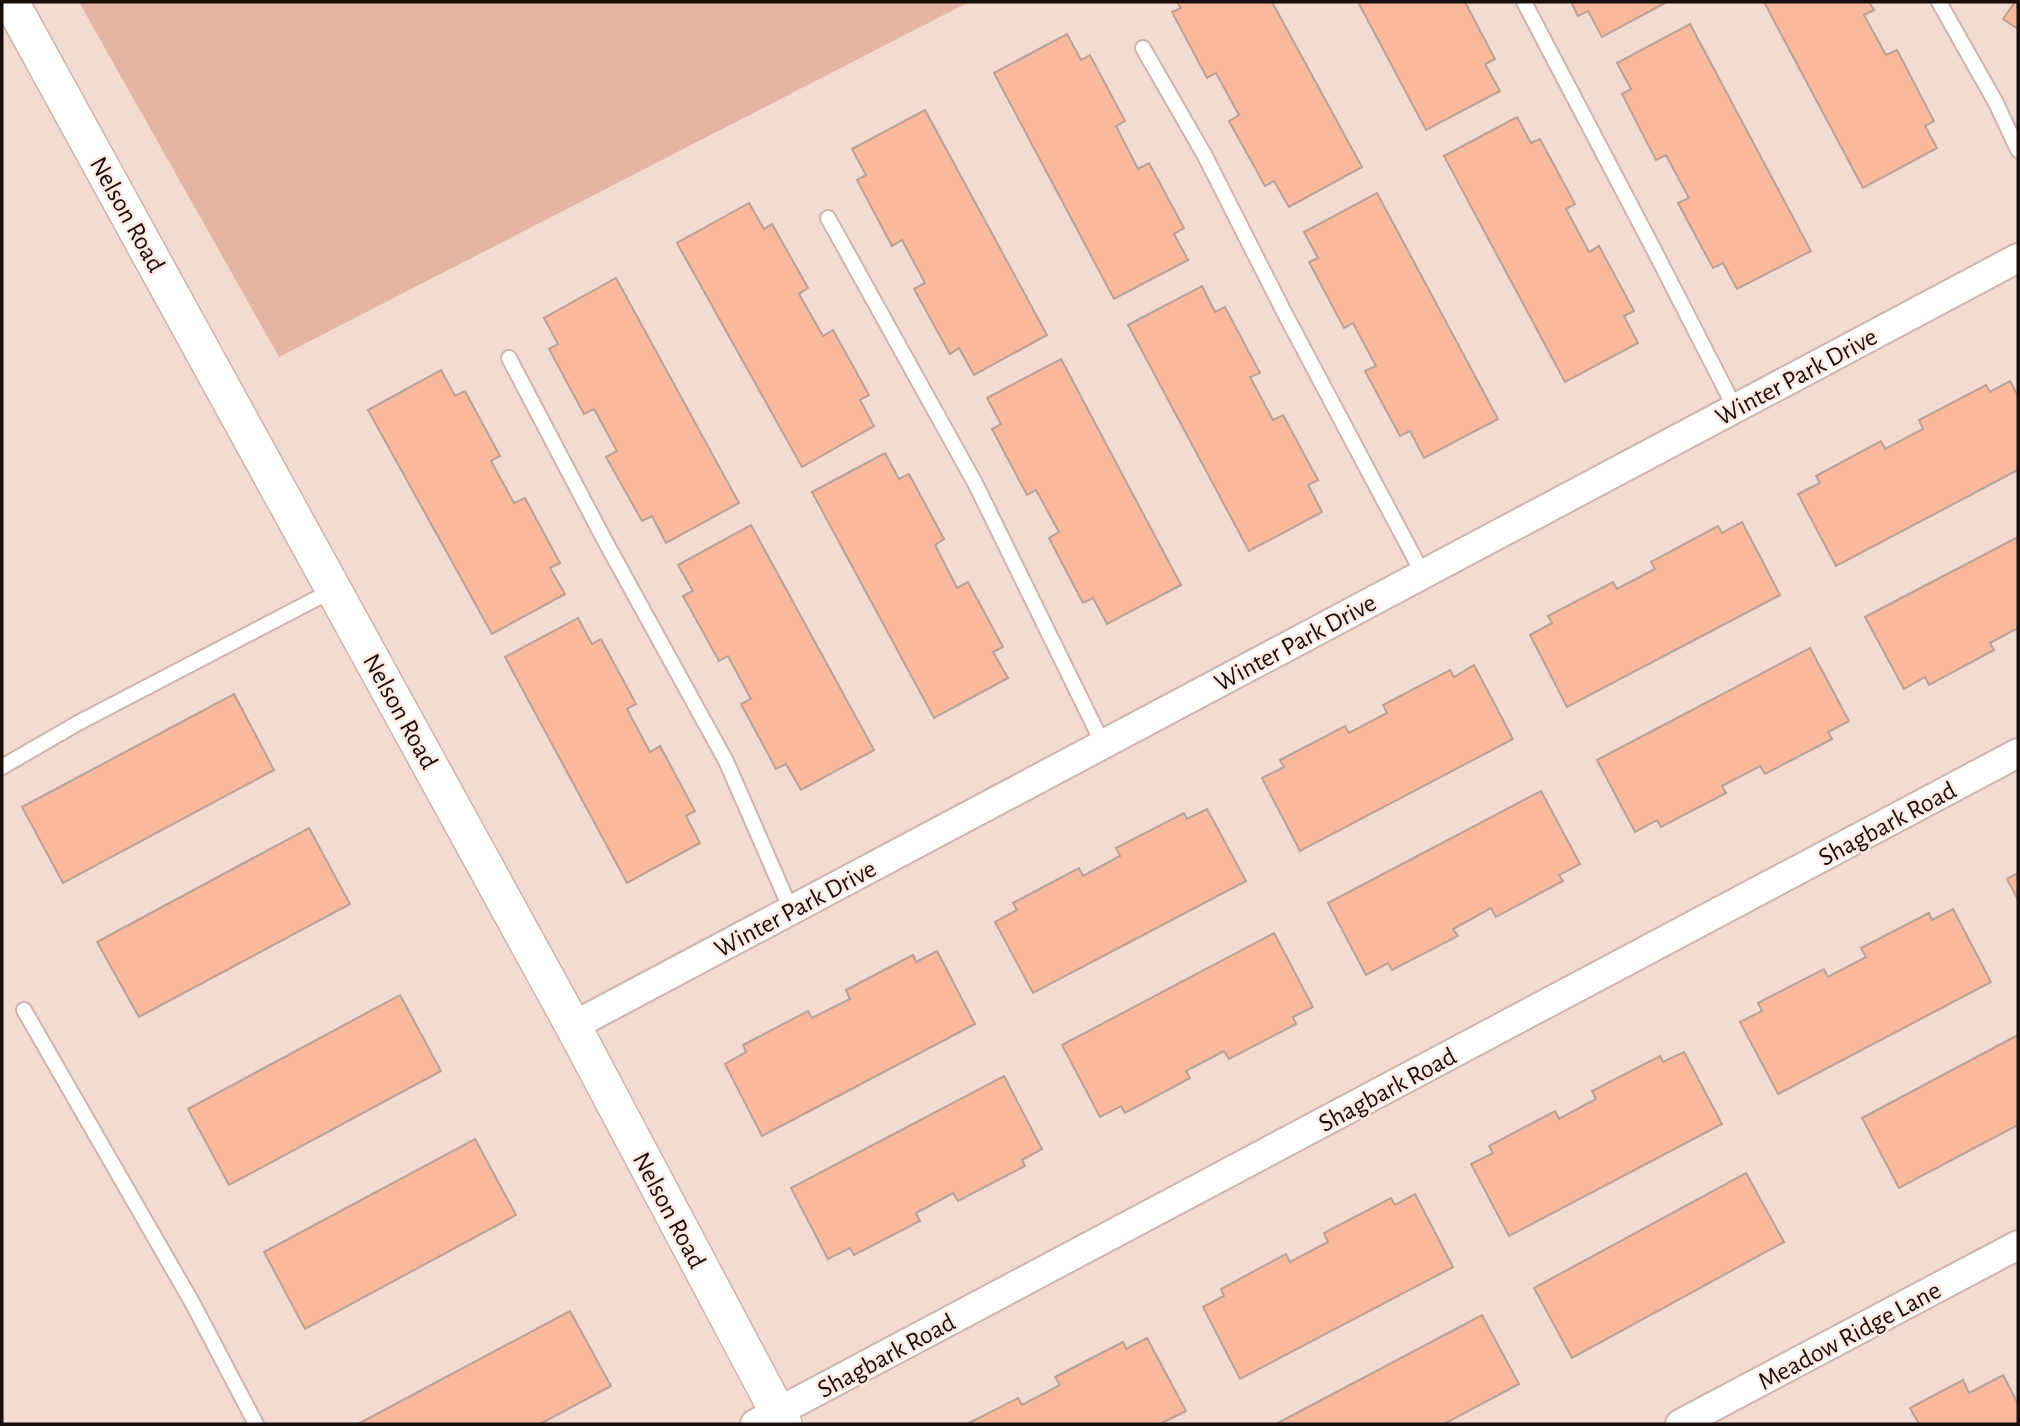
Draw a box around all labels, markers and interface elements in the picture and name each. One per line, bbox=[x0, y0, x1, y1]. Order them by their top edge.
street label: Nelson Road bbox=[85, 153, 169, 276]
street label: Winter Park Drive bbox=[1711, 323, 1881, 430]
street label: Winter Park Drive bbox=[1210, 589, 1380, 696]
street label: Nelson Road bbox=[358, 650, 442, 773]
street label: Shagbark Road bbox=[1814, 777, 1961, 871]
street label: Winter Park Drive bbox=[710, 855, 880, 962]
street label: Shagbark Road bbox=[1314, 1043, 1461, 1137]
street label: Nelson Road bbox=[628, 1148, 710, 1273]
street label: Meadow Ridge Lane bbox=[1754, 1277, 1945, 1395]
street label: Shagbark Road bbox=[813, 1309, 960, 1403]

